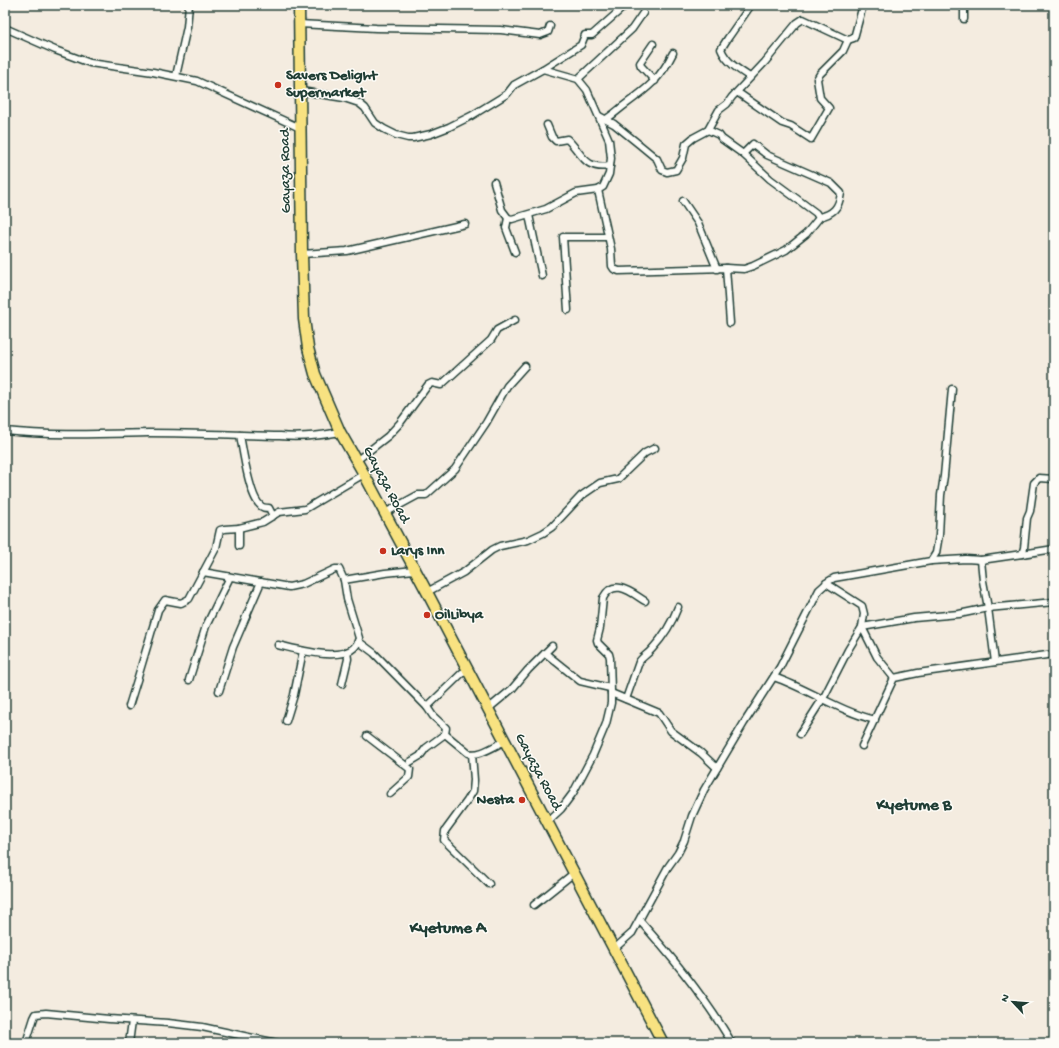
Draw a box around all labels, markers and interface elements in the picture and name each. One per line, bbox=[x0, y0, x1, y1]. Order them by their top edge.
place label: Savers Delight Supermarket bbox=[286, 67, 379, 102]
marker: Savers Delight Supermarket bbox=[273, 80, 283, 90]
street label: Gayaza Road bbox=[276, 127, 296, 214]
street label: Gayaza Road bbox=[358, 443, 414, 528]
place label: Larys Inn bbox=[391, 542, 445, 560]
marker: Larys Inn bbox=[378, 546, 388, 556]
place label: OilLibya bbox=[435, 606, 484, 624]
marker: OilLibya bbox=[422, 610, 432, 620]
street label: Gayaza Road bbox=[510, 730, 566, 815]
place label: Nesta bbox=[476, 791, 515, 809]
marker: Nesta bbox=[517, 795, 527, 805]
district label: Kyetume B bbox=[876, 796, 953, 816]
district label: Kyetume A bbox=[409, 919, 488, 939]
north arrow bbox=[993, 982, 1033, 1022]
text: N bbox=[999, 993, 1013, 1004]

